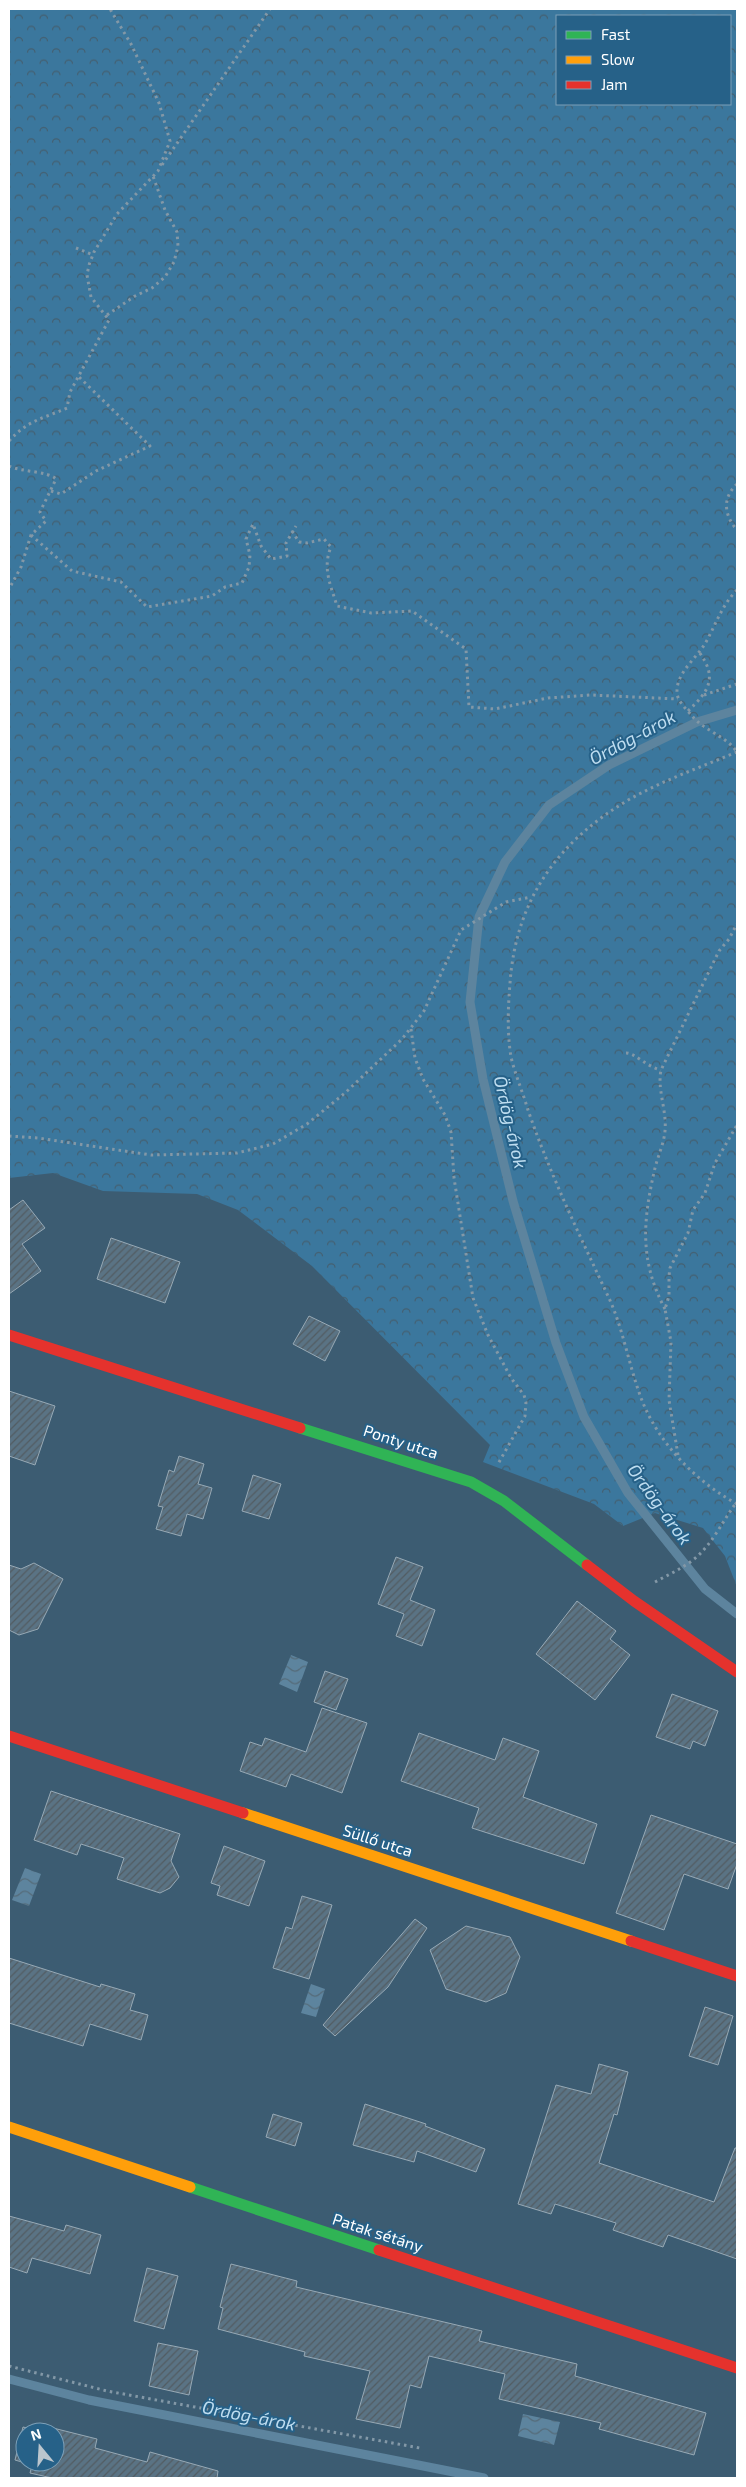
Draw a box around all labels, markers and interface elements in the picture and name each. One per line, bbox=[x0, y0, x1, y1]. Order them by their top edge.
legend bbox=[556, 15, 731, 105]
text: Fast bbox=[601, 25, 631, 43]
text: Slow bbox=[601, 50, 635, 68]
text: Jam bbox=[601, 75, 627, 93]
water label: Ördög-árok bbox=[585, 705, 679, 769]
water label: Ördög-árok bbox=[490, 1073, 532, 1171]
street label: Ponty utca bbox=[361, 1420, 441, 1462]
water label: Ördög-árok bbox=[623, 1459, 697, 1549]
street label: Süllő utca bbox=[341, 1820, 415, 1860]
street label: Patak sétány bbox=[330, 2208, 426, 2256]
water label: Ördög-árok bbox=[200, 2395, 298, 2435]
north arrow bbox=[15, 2422, 65, 2472]
text: N bbox=[28, 2425, 43, 2444]

